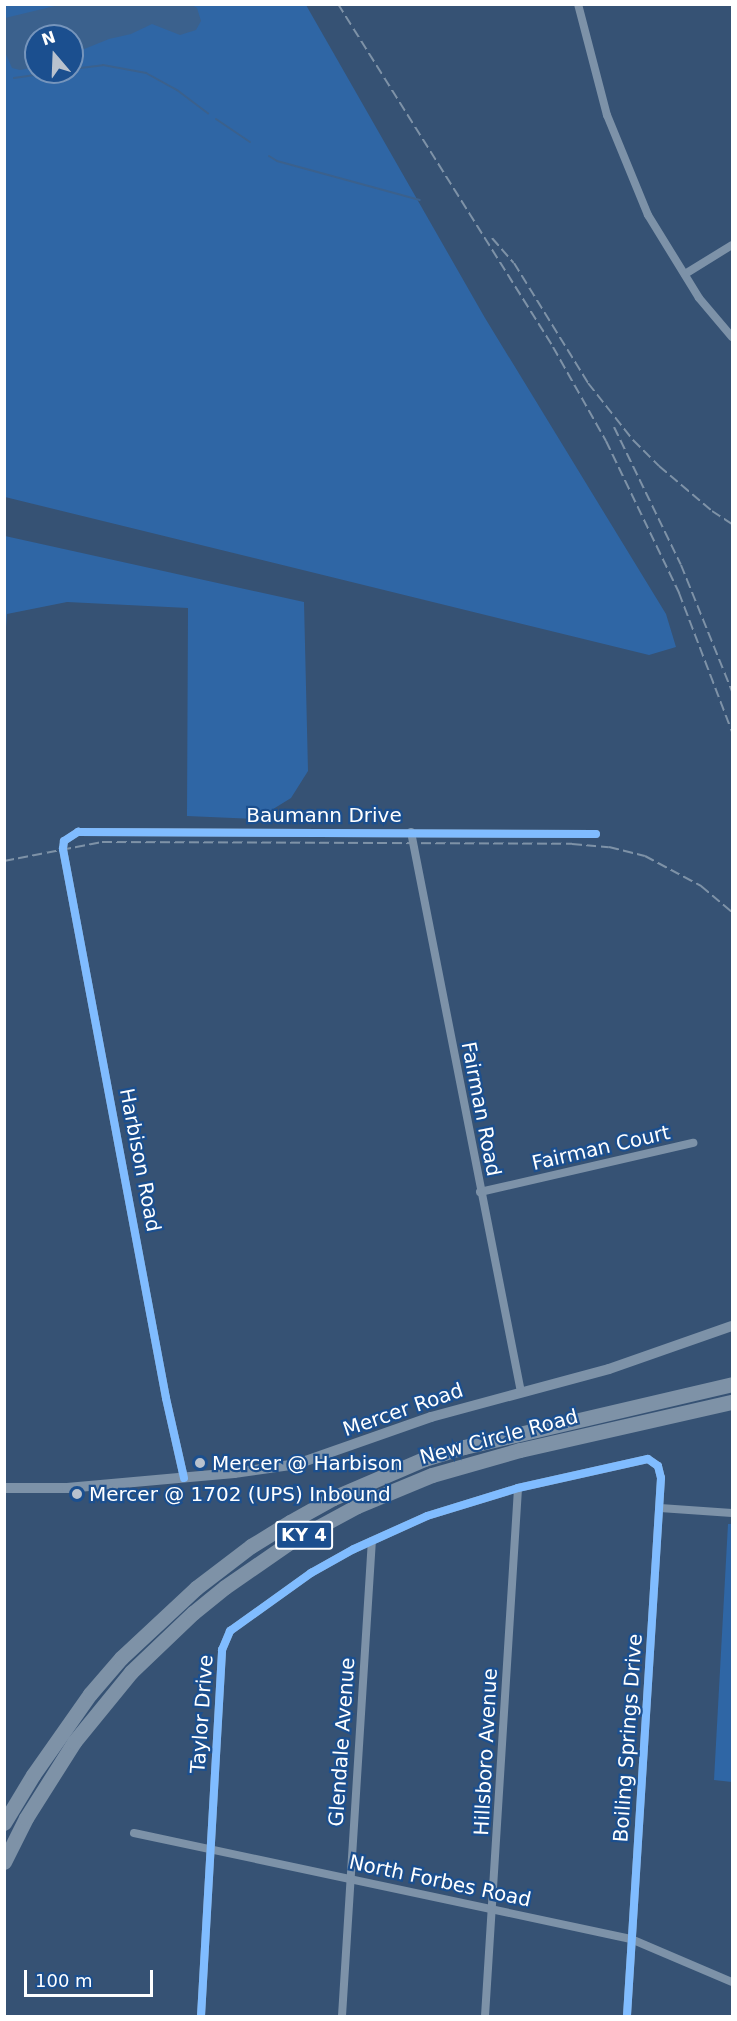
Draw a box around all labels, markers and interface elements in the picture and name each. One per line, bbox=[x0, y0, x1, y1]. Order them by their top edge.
north arrow bbox=[24, 24, 84, 84]
text: N bbox=[39, 27, 58, 50]
street label: Baumann Drive bbox=[246, 803, 402, 827]
street label: Fairman Road bbox=[456, 1040, 506, 1178]
street label: Harbison Road bbox=[114, 1086, 166, 1234]
street label: Fairman Court bbox=[530, 1120, 672, 1176]
street label: Mercer Road bbox=[340, 1378, 466, 1442]
street label: New Circle Road bbox=[417, 1404, 581, 1470]
place label: Mercer @ Harbison bbox=[212, 1451, 403, 1475]
marker: Mercer @ Harbison bbox=[193, 1456, 207, 1470]
place label: Mercer @ 1702 (UPS) Inbound bbox=[89, 1482, 391, 1506]
marker: Mercer @ 1702 (UPS) Inbound bbox=[70, 1487, 84, 1501]
road number: KY 4 bbox=[274, 1520, 334, 1550]
street label: Boiling Springs Drive bbox=[609, 1633, 647, 1843]
street label: Taylor Drive bbox=[186, 1654, 218, 1774]
street label: Glendale Avenue bbox=[324, 1657, 360, 1827]
street label: Hillsboro Avenue bbox=[470, 1668, 502, 1836]
street label: North Forbes Road bbox=[347, 1850, 533, 1912]
scale bar bbox=[27, 1958, 156, 1996]
text: 100 m bbox=[35, 1970, 93, 1991]

